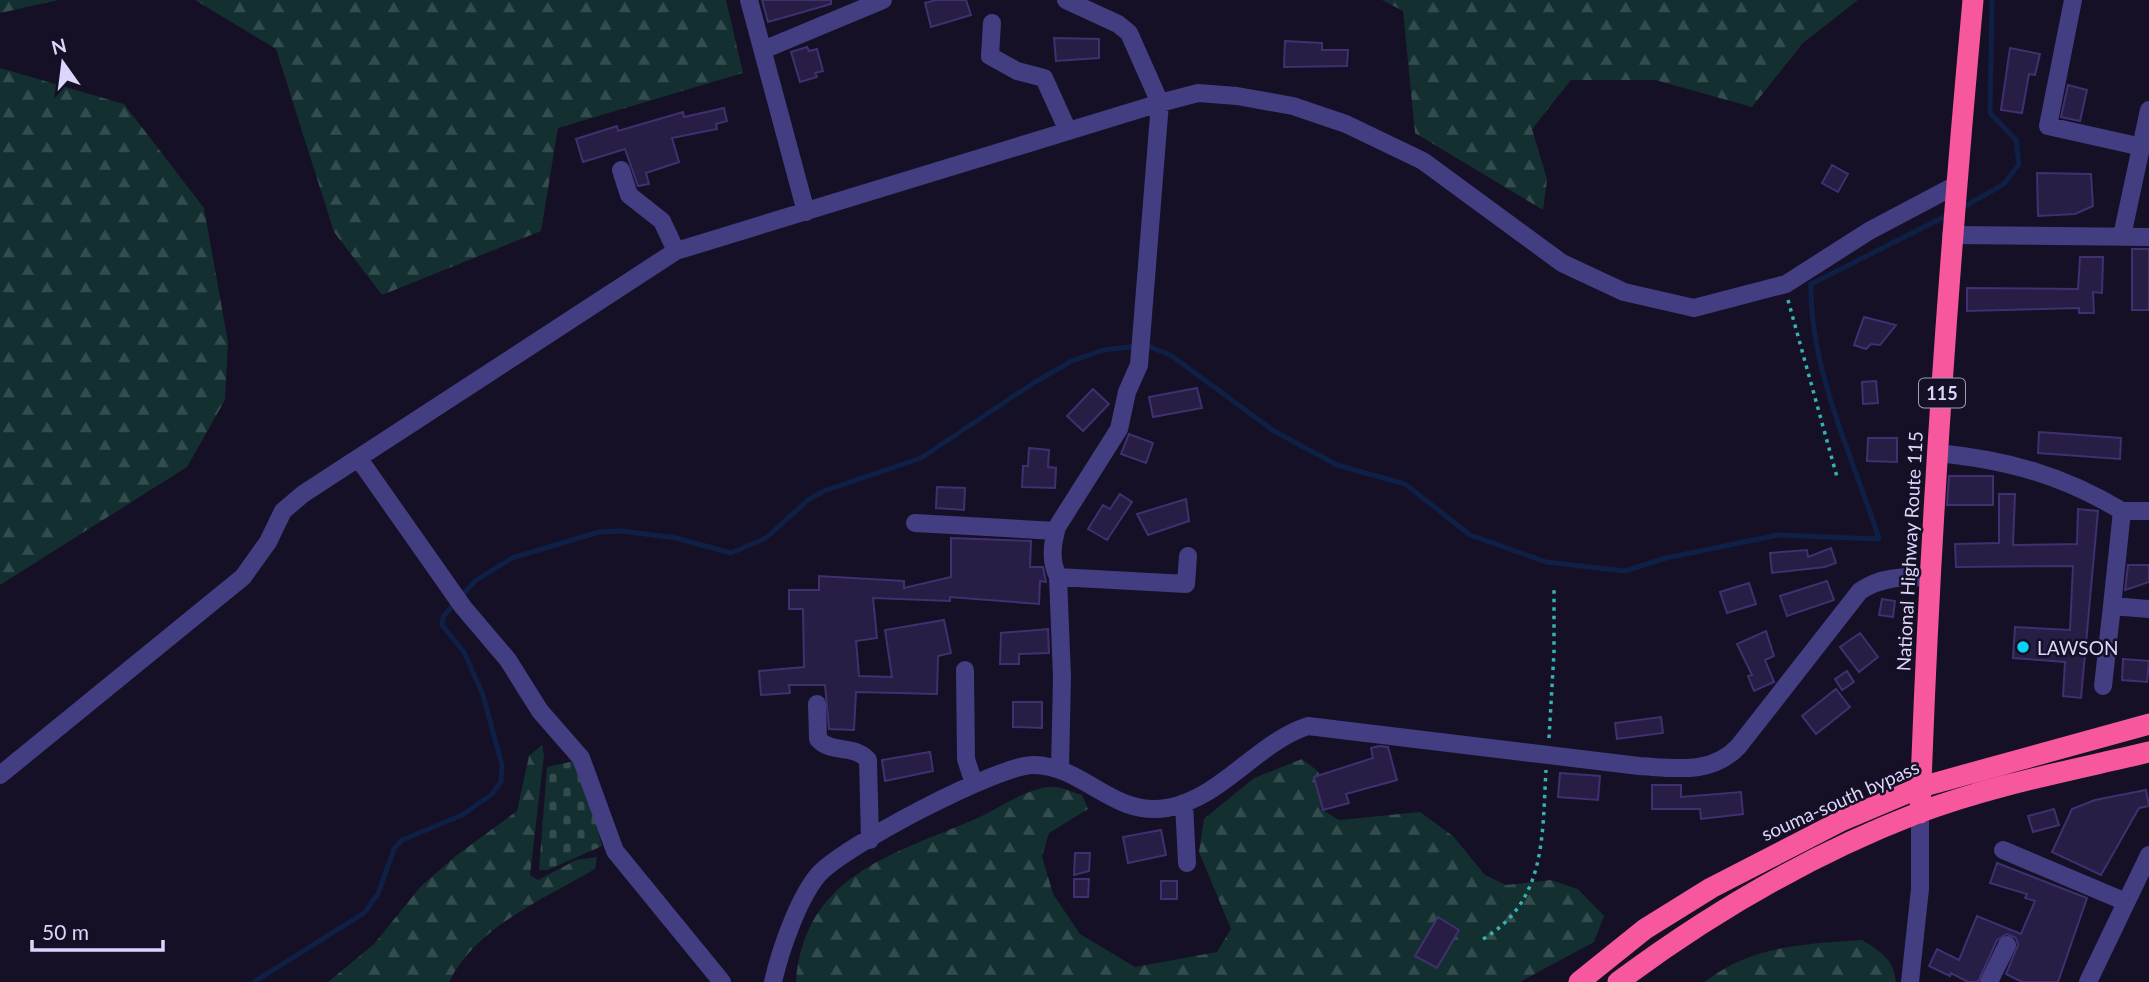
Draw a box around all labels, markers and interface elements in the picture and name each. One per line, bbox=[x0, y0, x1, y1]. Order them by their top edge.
north arrow bbox=[28, 28, 98, 98]
text: N bbox=[49, 33, 69, 59]
road number: 115 bbox=[1919, 379, 1965, 408]
street label: National Highway Route 115 bbox=[1891, 430, 1927, 672]
place label: LAWSON bbox=[2037, 636, 2118, 659]
marker: LAWSON bbox=[2015, 639, 2031, 655]
street label: souma-south bypass bbox=[1758, 755, 1922, 845]
scale bar bbox=[32, 908, 163, 952]
text: 50 m bbox=[42, 919, 89, 944]

